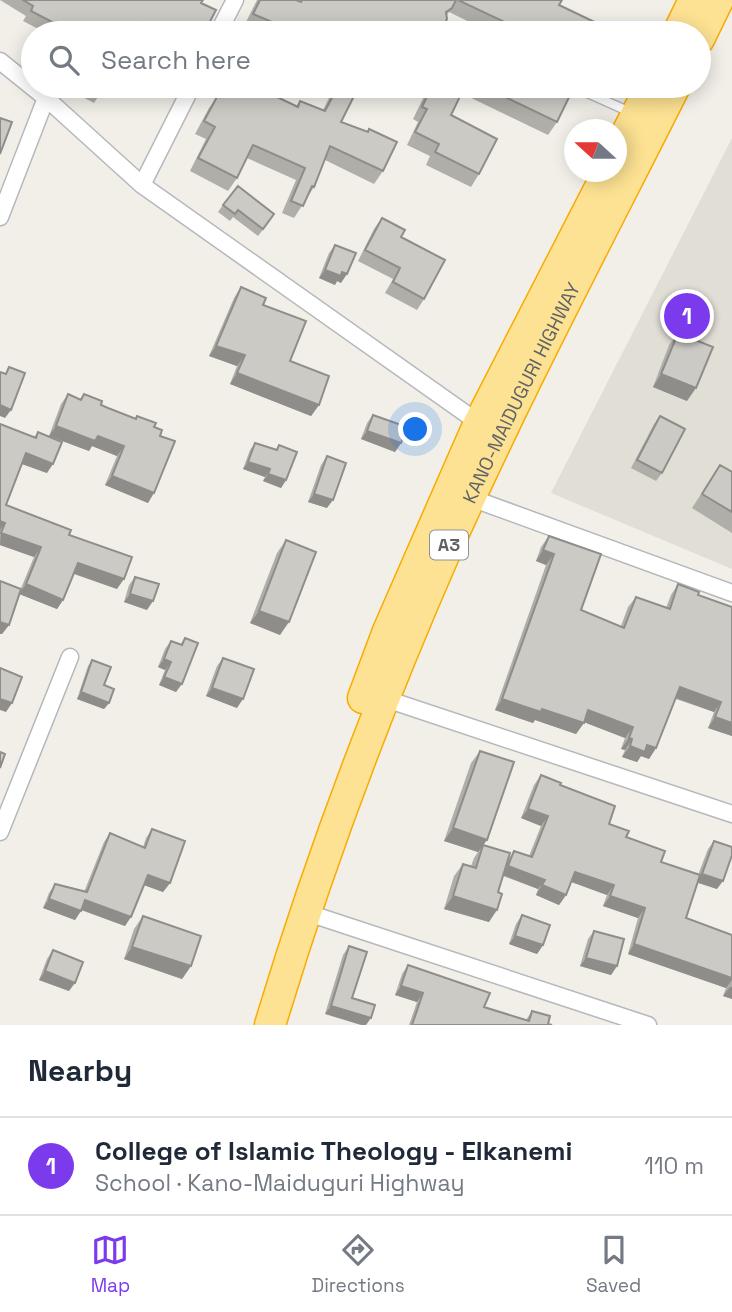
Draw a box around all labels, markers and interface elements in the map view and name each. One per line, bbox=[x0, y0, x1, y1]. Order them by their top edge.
search box bbox=[21, 21, 711, 98]
icon: search bbox=[45, 41, 83, 79]
text: Search here bbox=[101, 43, 251, 77]
north arrow bbox=[564, 119, 627, 182]
street label: KANO-MAIDUGURI HIGHWAY bbox=[457, 278, 586, 508]
pin: 1 bbox=[664, 290, 710, 342]
your location bbox=[398, 412, 432, 446]
road number: A3 bbox=[430, 530, 468, 560]
text: Nearby bbox=[28, 1051, 132, 1090]
text: College of Islamic Theology - Elkanemi bbox=[95, 1134, 572, 1168]
text: 1 bbox=[46, 1151, 56, 1181]
text: 110 m bbox=[644, 1151, 704, 1181]
text: School · Kano-Maiduguri Highway bbox=[95, 1168, 465, 1198]
tab: Map bbox=[91, 1231, 130, 1298]
tab: Directions bbox=[312, 1231, 405, 1298]
tab: Saved bbox=[586, 1231, 641, 1298]

